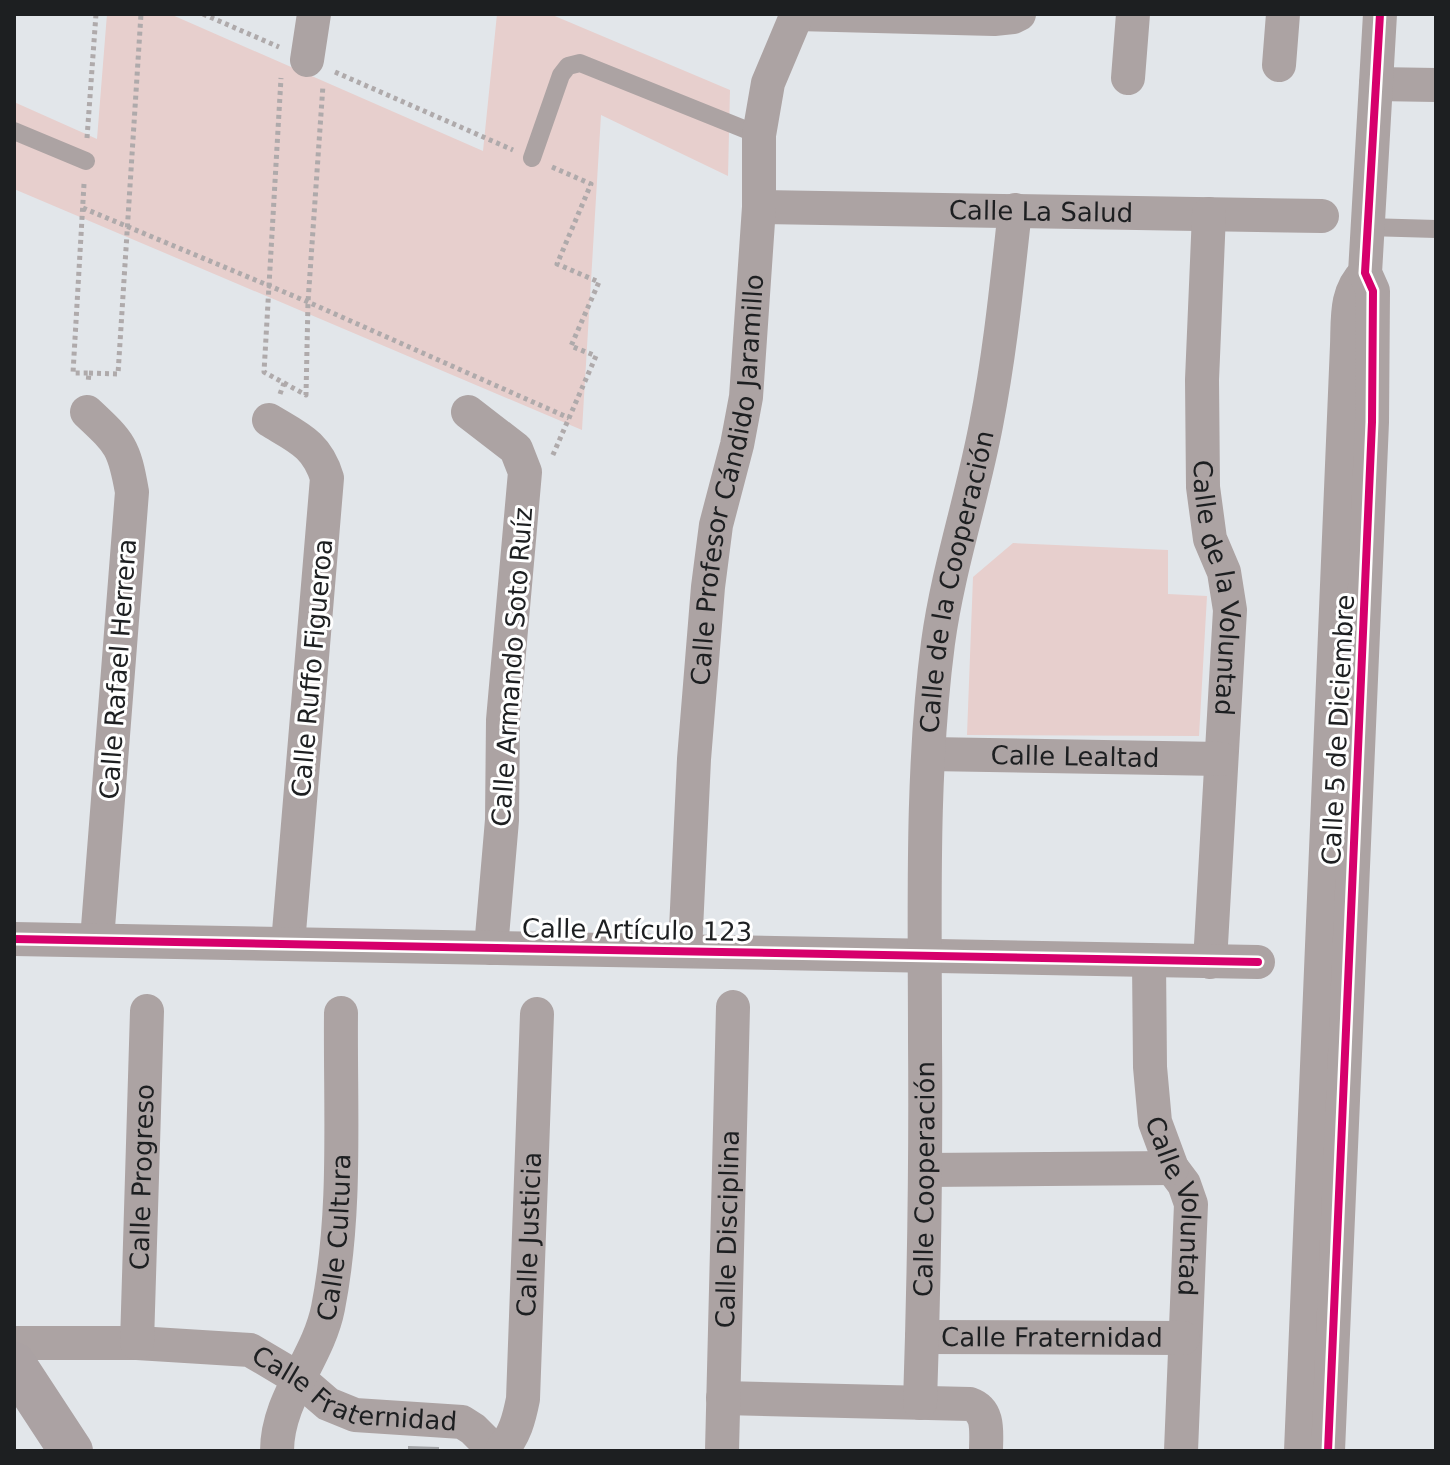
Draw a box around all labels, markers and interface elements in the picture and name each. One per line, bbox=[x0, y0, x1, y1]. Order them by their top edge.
street label: Calle La Salud bbox=[949, 195, 1133, 228]
street label: Calle Profesor Cándido Jaramillo bbox=[685, 273, 769, 687]
street label: Calle de la Cooperación bbox=[914, 428, 1000, 734]
street label: Calle de la Voluntad bbox=[1188, 460, 1246, 717]
street label: Calle Armando Soto Ruíz bbox=[486, 506, 538, 828]
street label: Calle Ruffo Figueroa bbox=[286, 537, 338, 799]
street label: Calle Rafael Herrera bbox=[94, 538, 142, 800]
street label: Calle 5 de Diciembre bbox=[1316, 594, 1360, 866]
street label: Calle Lealtad bbox=[990, 740, 1160, 773]
street label: Calle Artículo 123 bbox=[522, 913, 752, 947]
street label: Calle Cooperación bbox=[908, 1061, 940, 1297]
street label: Calle Progreso bbox=[124, 1084, 160, 1271]
street label: Calle Voluntad bbox=[1139, 1112, 1206, 1297]
street label: Calle Disciplina bbox=[710, 1129, 745, 1329]
street label: Calle Justicia bbox=[511, 1151, 547, 1318]
street label: Calle Cultura bbox=[311, 1154, 356, 1324]
street label: Calle Fraternidad bbox=[941, 1322, 1163, 1353]
street label: Calle Fraternidad bbox=[247, 1340, 458, 1437]

